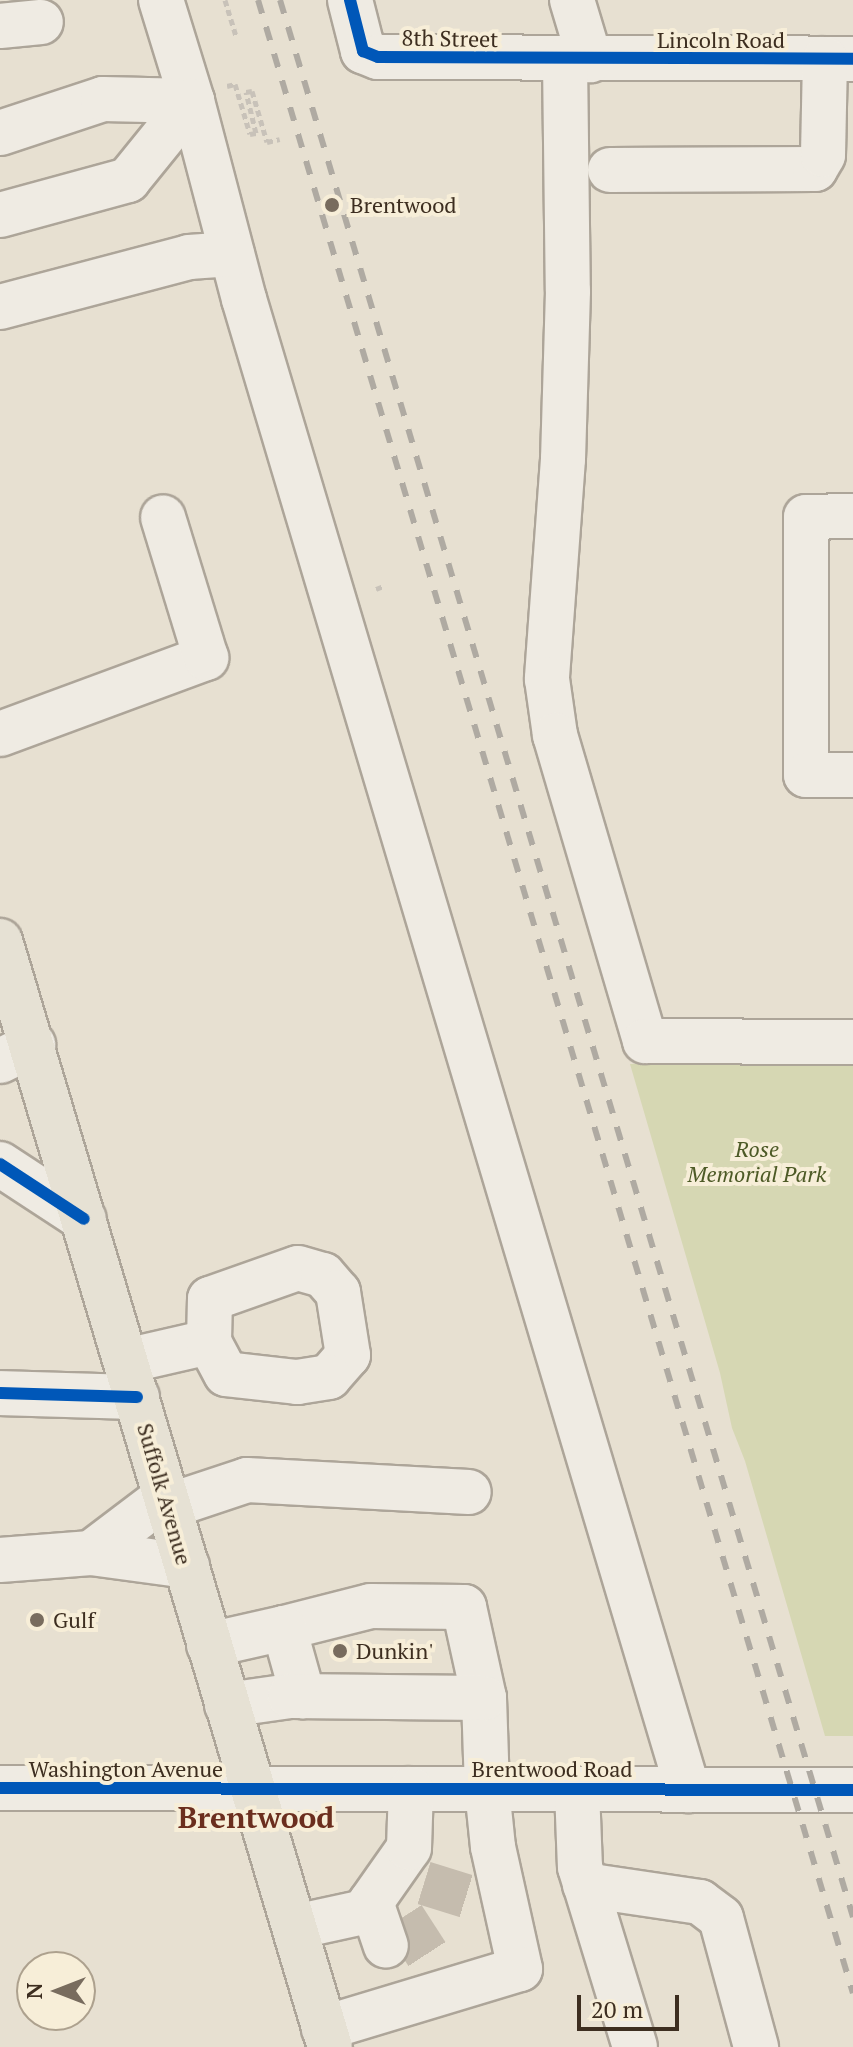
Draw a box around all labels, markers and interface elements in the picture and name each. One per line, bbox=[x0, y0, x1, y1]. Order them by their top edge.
street label: 8th Street bbox=[401, 24, 499, 52]
street label: Lincoln Road bbox=[657, 27, 785, 53]
place label: Brentwood bbox=[350, 192, 457, 218]
marker: Brentwood bbox=[321, 194, 343, 216]
park label: Rose Memorial Park bbox=[688, 1135, 826, 1186]
street label: Suffolk Avenue bbox=[132, 1420, 198, 1568]
place label: Gulf bbox=[53, 1607, 95, 1633]
marker: Gulf bbox=[28, 1611, 46, 1629]
place label: Dunkin' bbox=[356, 1638, 433, 1664]
marker: Dunkin' bbox=[331, 1642, 349, 1660]
street label: Washington Avenue bbox=[29, 1756, 223, 1782]
street label: Brentwood Road bbox=[472, 1756, 632, 1782]
district label: Brentwood bbox=[178, 1799, 334, 1835]
north arrow bbox=[16, 1951, 96, 2031]
scale bar bbox=[581, 1979, 683, 2029]
text: N bbox=[19, 1983, 48, 1999]
text: 20 m bbox=[591, 1993, 643, 2025]

